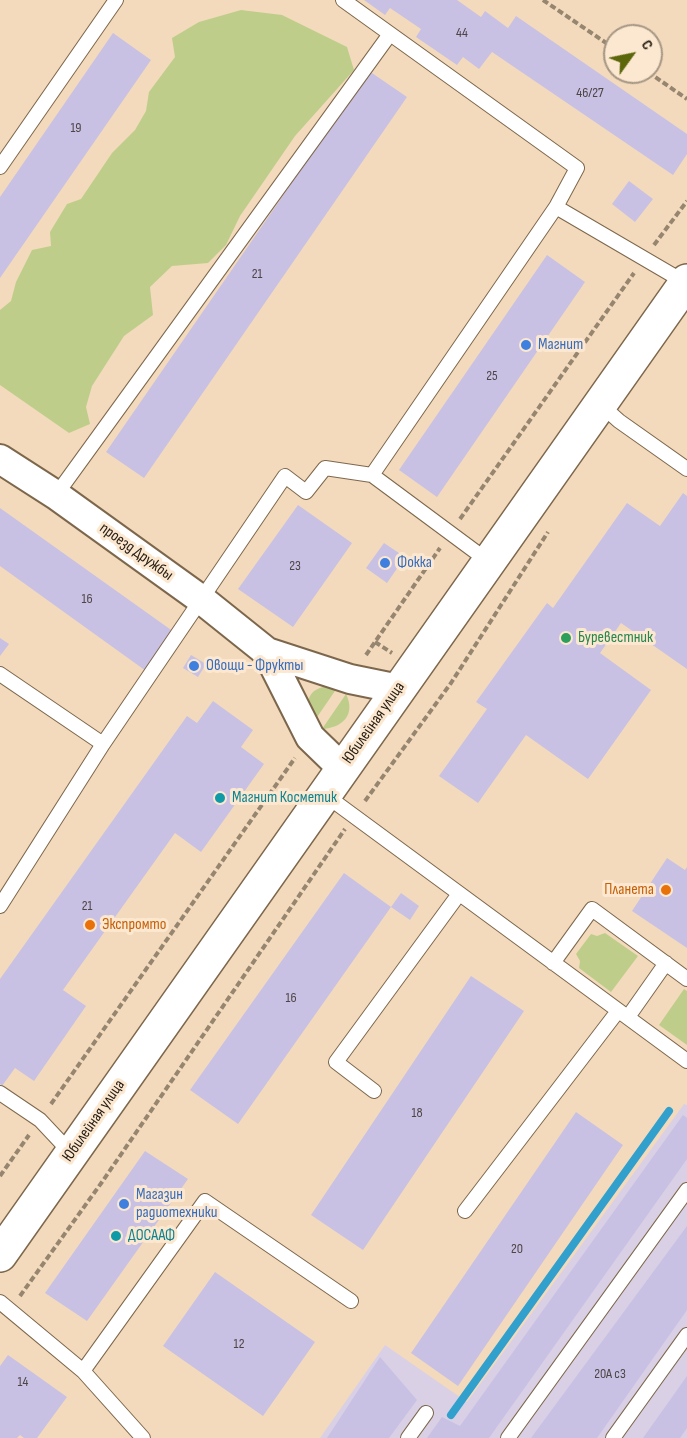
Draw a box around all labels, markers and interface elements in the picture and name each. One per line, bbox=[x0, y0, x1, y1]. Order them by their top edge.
north arrow bbox=[603, 24, 663, 84]
house number: 44 bbox=[456, 25, 468, 41]
text: С bbox=[637, 36, 657, 54]
house number: 46/27 bbox=[576, 85, 604, 101]
house number: 19 bbox=[70, 120, 82, 136]
house number: 21 bbox=[252, 266, 262, 282]
place label: Магнит bbox=[538, 335, 583, 355]
marker: Магнит bbox=[519, 338, 533, 352]
house number: 25 bbox=[486, 368, 498, 384]
street label: проезд Дружбы bbox=[95, 519, 177, 585]
place label: Фокка bbox=[397, 553, 432, 573]
marker: Фокка bbox=[378, 556, 392, 570]
house number: 23 bbox=[289, 558, 301, 574]
house number: 16 bbox=[81, 591, 93, 607]
place label: Буревестник bbox=[578, 628, 653, 648]
marker: Буревестник bbox=[559, 631, 573, 645]
place label: Овощи - Фрукты bbox=[206, 656, 303, 676]
marker: Овощи - Фрукты bbox=[187, 659, 201, 673]
street label: Юбилейная улица bbox=[339, 678, 409, 768]
place label: Магнит Косметик bbox=[232, 788, 337, 808]
marker: Магнит Косметик bbox=[213, 791, 227, 805]
place label: Планета bbox=[604, 880, 654, 900]
marker: Планета bbox=[659, 883, 673, 897]
house number: 21 bbox=[82, 898, 92, 914]
place label: Экспромто bbox=[102, 915, 166, 935]
marker: Экспромто bbox=[83, 918, 97, 932]
house number: 16 bbox=[285, 990, 297, 1006]
street label: Юбилейная улица bbox=[59, 1076, 129, 1166]
house number: 18 bbox=[411, 1105, 423, 1121]
place label: Магазин радиотехники bbox=[136, 1185, 217, 1223]
marker: Магазин радиотехники bbox=[117, 1197, 131, 1211]
place label: ДОСААФ bbox=[128, 1226, 175, 1246]
marker: ДОСААФ bbox=[109, 1229, 123, 1243]
house number: 20 bbox=[511, 1241, 523, 1257]
house number: 12 bbox=[234, 1336, 244, 1352]
house number: 20А с3 bbox=[594, 1366, 626, 1382]
house number: 14 bbox=[18, 1374, 28, 1390]

